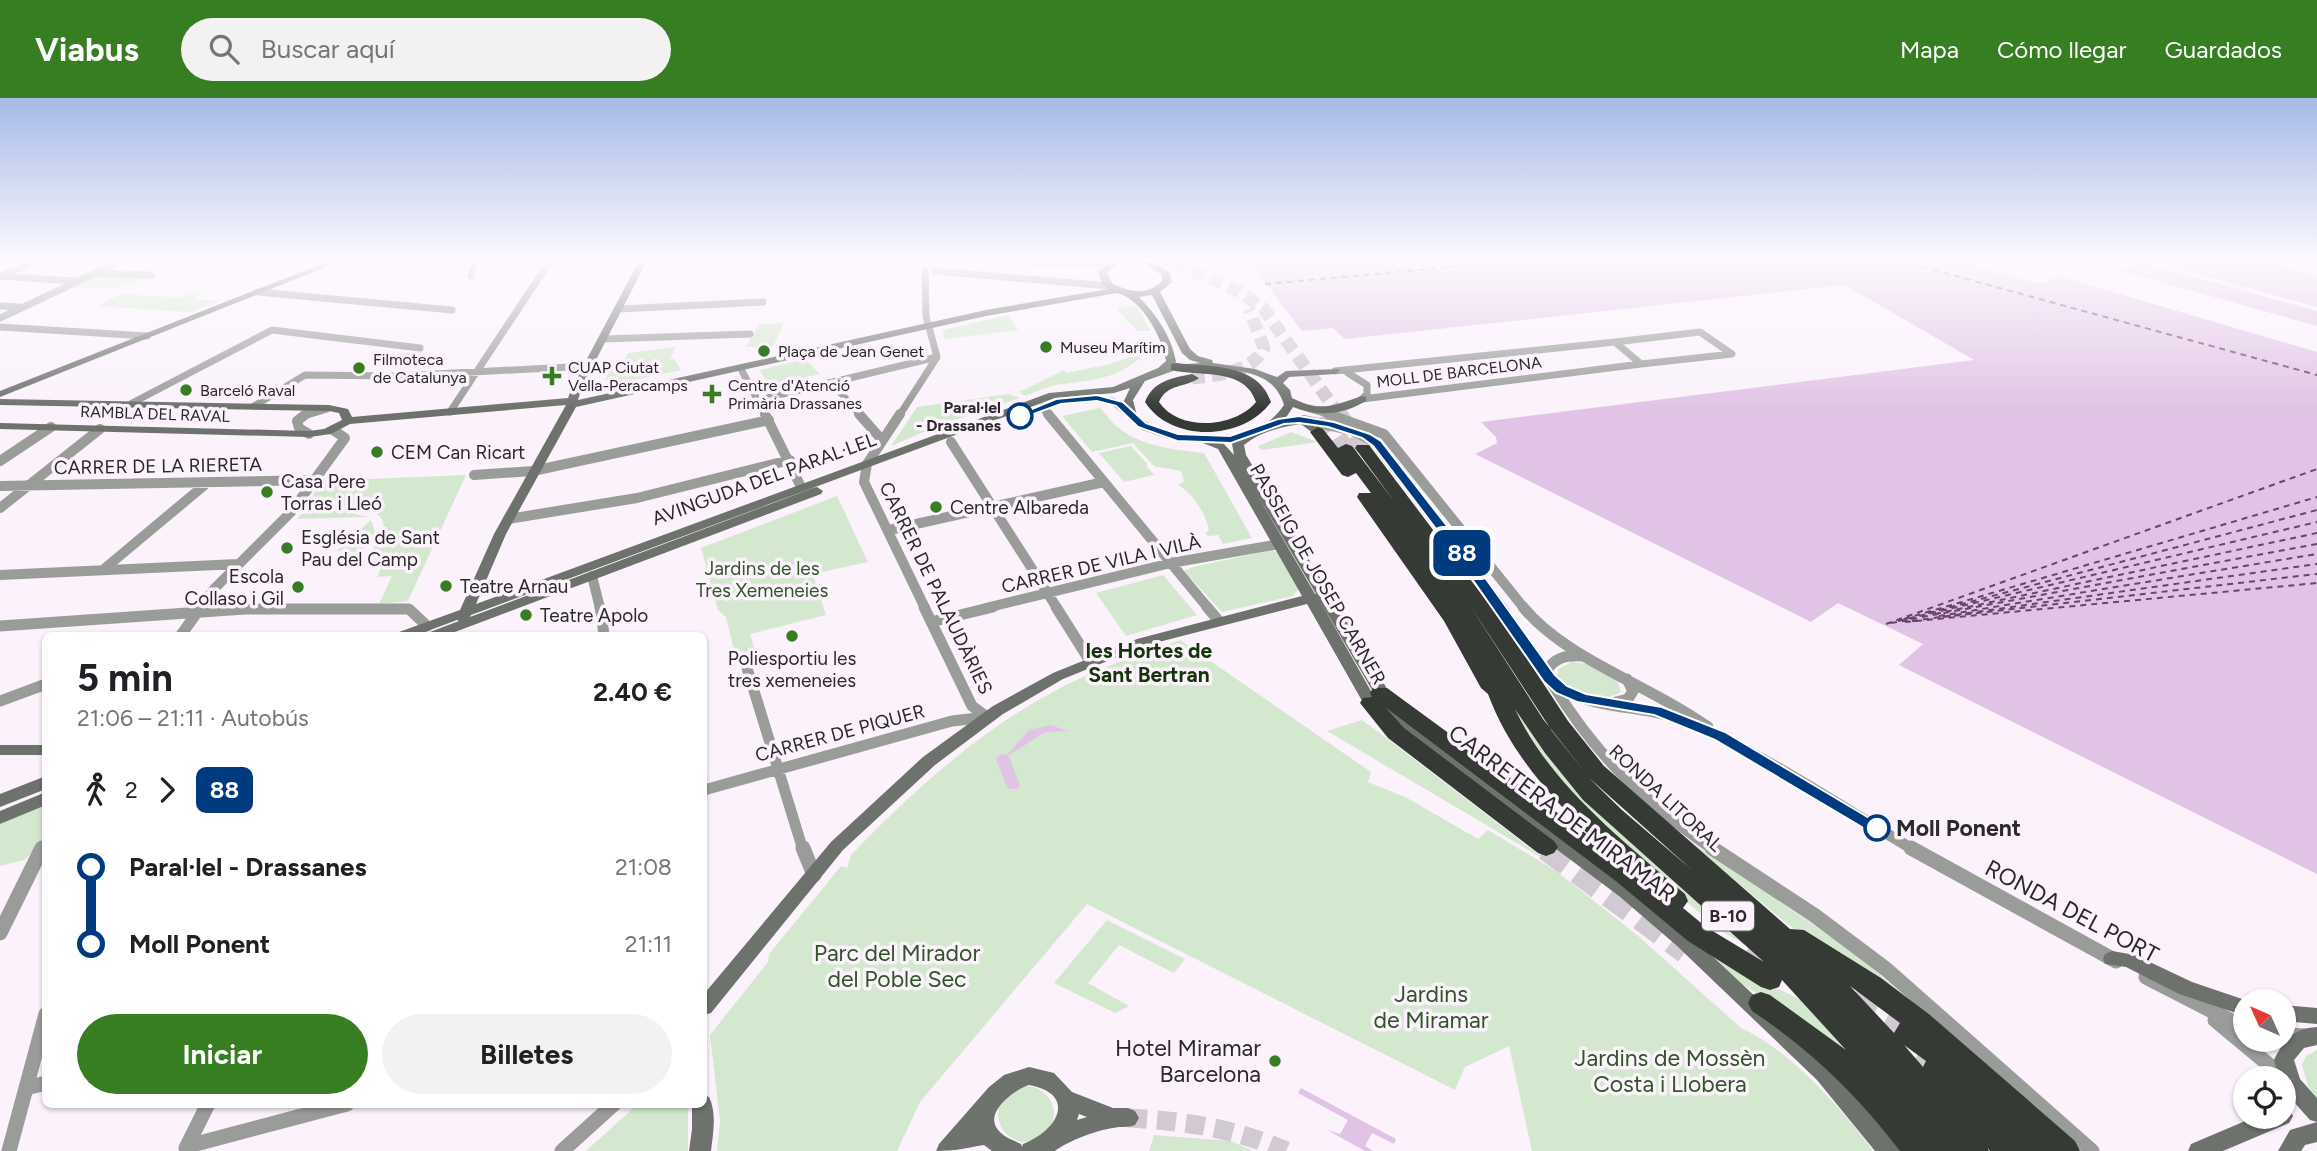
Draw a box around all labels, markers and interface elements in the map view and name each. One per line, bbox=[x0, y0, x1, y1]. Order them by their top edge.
search box bbox=[181, 18, 671, 81]
text: Viabus bbox=[35, 30, 139, 69]
icon: search bbox=[205, 30, 243, 68]
text: Buscar aquí bbox=[261, 33, 395, 65]
text: Mapa bbox=[1900, 35, 1959, 64]
text: Cómo llegar bbox=[1997, 35, 2127, 64]
text: Guardados bbox=[2165, 35, 2282, 64]
place label: Museu Marítim bbox=[1060, 338, 1166, 357]
marker: Museu Marítim bbox=[1038, 339, 1054, 355]
place label: Plaça de Jean Genet bbox=[778, 342, 924, 361]
marker: Plaça de Jean Genet bbox=[756, 343, 772, 359]
place label: Filmoteca de Catalunya bbox=[373, 350, 467, 387]
street label: MOLL DE BARCELONA bbox=[1375, 352, 1543, 392]
place label: CUAP Ciutat Vella-Peracamps bbox=[568, 358, 688, 395]
marker: Filmoteca de Catalunya bbox=[351, 360, 367, 376]
marker: CUAP Ciutat Vella-Peracamps bbox=[542, 366, 562, 386]
place label: Centre d'Atenció Primària Drassanes bbox=[728, 376, 862, 413]
place label: Barceló Raval bbox=[200, 381, 295, 400]
marker: Barceló Raval bbox=[178, 382, 194, 398]
marker: Centre d'Atenció Primària Drassanes bbox=[702, 384, 722, 404]
place label: Paral·lel - Drassanes bbox=[916, 398, 1002, 435]
street label: RAMBLA DEL RAVAL bbox=[80, 402, 231, 426]
marker: Paral·lel - Drassanes bbox=[1007, 403, 1033, 429]
street label: AVINGUDA DEL PARAL·LEL bbox=[649, 428, 879, 530]
place label: CEM Can Ricart bbox=[391, 441, 525, 464]
marker: CEM Can Ricart bbox=[369, 444, 385, 460]
street label: CARRER DE LA RIERETA bbox=[54, 453, 262, 479]
street label: PASSEIG DE JOSEP CARNER bbox=[1245, 459, 1391, 689]
place label: Casa Pere Torras i Lleó bbox=[281, 470, 382, 515]
street label: CARRER DE PALAUDÀRIES bbox=[875, 478, 997, 698]
marker: Casa Pere Torras i Lleó bbox=[259, 484, 275, 500]
place label: Centre Albareda bbox=[950, 496, 1089, 519]
marker: Centre Albareda bbox=[928, 499, 944, 515]
place label: Església de Sant Pau del Camp bbox=[301, 526, 440, 571]
street label: CARRER DE VILA I VILÀ bbox=[999, 530, 1203, 598]
line badge: 88 bbox=[1430, 530, 1494, 576]
text: 88 bbox=[1447, 538, 1477, 567]
marker: Església de Sant Pau del Camp bbox=[279, 540, 295, 556]
park label: Jardins de les Tres Xemeneies bbox=[696, 557, 828, 602]
place label: Escola Collaso i Gil bbox=[185, 565, 284, 610]
place label: Teatre Arnau bbox=[460, 575, 568, 598]
marker: Teatre Arnau bbox=[438, 578, 454, 594]
marker: Escola Collaso i Gil bbox=[290, 579, 306, 595]
place label: Teatre Apolo bbox=[540, 604, 648, 627]
marker: Teatre Apolo bbox=[518, 607, 534, 623]
marker: Poliesportiu les tres xemeneies bbox=[784, 628, 800, 644]
district label: les Hortes de Sant Bertran bbox=[1086, 638, 1213, 687]
place label: Poliesportiu les tres xemeneies bbox=[728, 647, 856, 692]
text: 5 min bbox=[77, 655, 173, 701]
text: 2.40 € bbox=[593, 676, 672, 708]
street label: CARRER DE PIQUER bbox=[753, 699, 927, 767]
text: 21:06 – 21:11 · Autobús bbox=[77, 704, 309, 732]
street label: CARRETERA DE MIRAMAR bbox=[1443, 719, 1681, 907]
street label: RONDA LITORAL bbox=[1604, 739, 1728, 857]
icon: walk bbox=[77, 771, 115, 809]
icon: forward bbox=[148, 771, 186, 809]
text: 88 bbox=[210, 775, 239, 804]
text: 2 bbox=[125, 776, 138, 804]
place label: Moll Ponent bbox=[1896, 814, 2021, 842]
marker: Moll Ponent bbox=[1864, 815, 1890, 841]
text: Paral·lel - Drassanes bbox=[129, 851, 367, 883]
text: 21:08 bbox=[615, 853, 672, 881]
street label: RONDA DEL PORT bbox=[1980, 853, 2164, 969]
road number: B-10 bbox=[1702, 902, 1754, 930]
text: Moll Ponent bbox=[129, 928, 270, 960]
text: 21:11 bbox=[625, 930, 672, 958]
park label: Parc del Mirador del Poble Sec bbox=[814, 939, 980, 993]
park label: Jardins de Miramar bbox=[1373, 980, 1489, 1034]
north arrow bbox=[2233, 989, 2296, 1052]
map controls bbox=[2233, 989, 2296, 1129]
button: Iniciar bbox=[77, 1014, 368, 1094]
button: Billetes bbox=[382, 1014, 672, 1094]
place label: Hotel Miramar Barcelona bbox=[1115, 1034, 1261, 1088]
park label: Jardins de Mossèn Costa i Llobera bbox=[1575, 1044, 1765, 1098]
marker: Hotel Miramar Barcelona bbox=[1267, 1053, 1283, 1069]
button: locate bbox=[2233, 1066, 2296, 1129]

